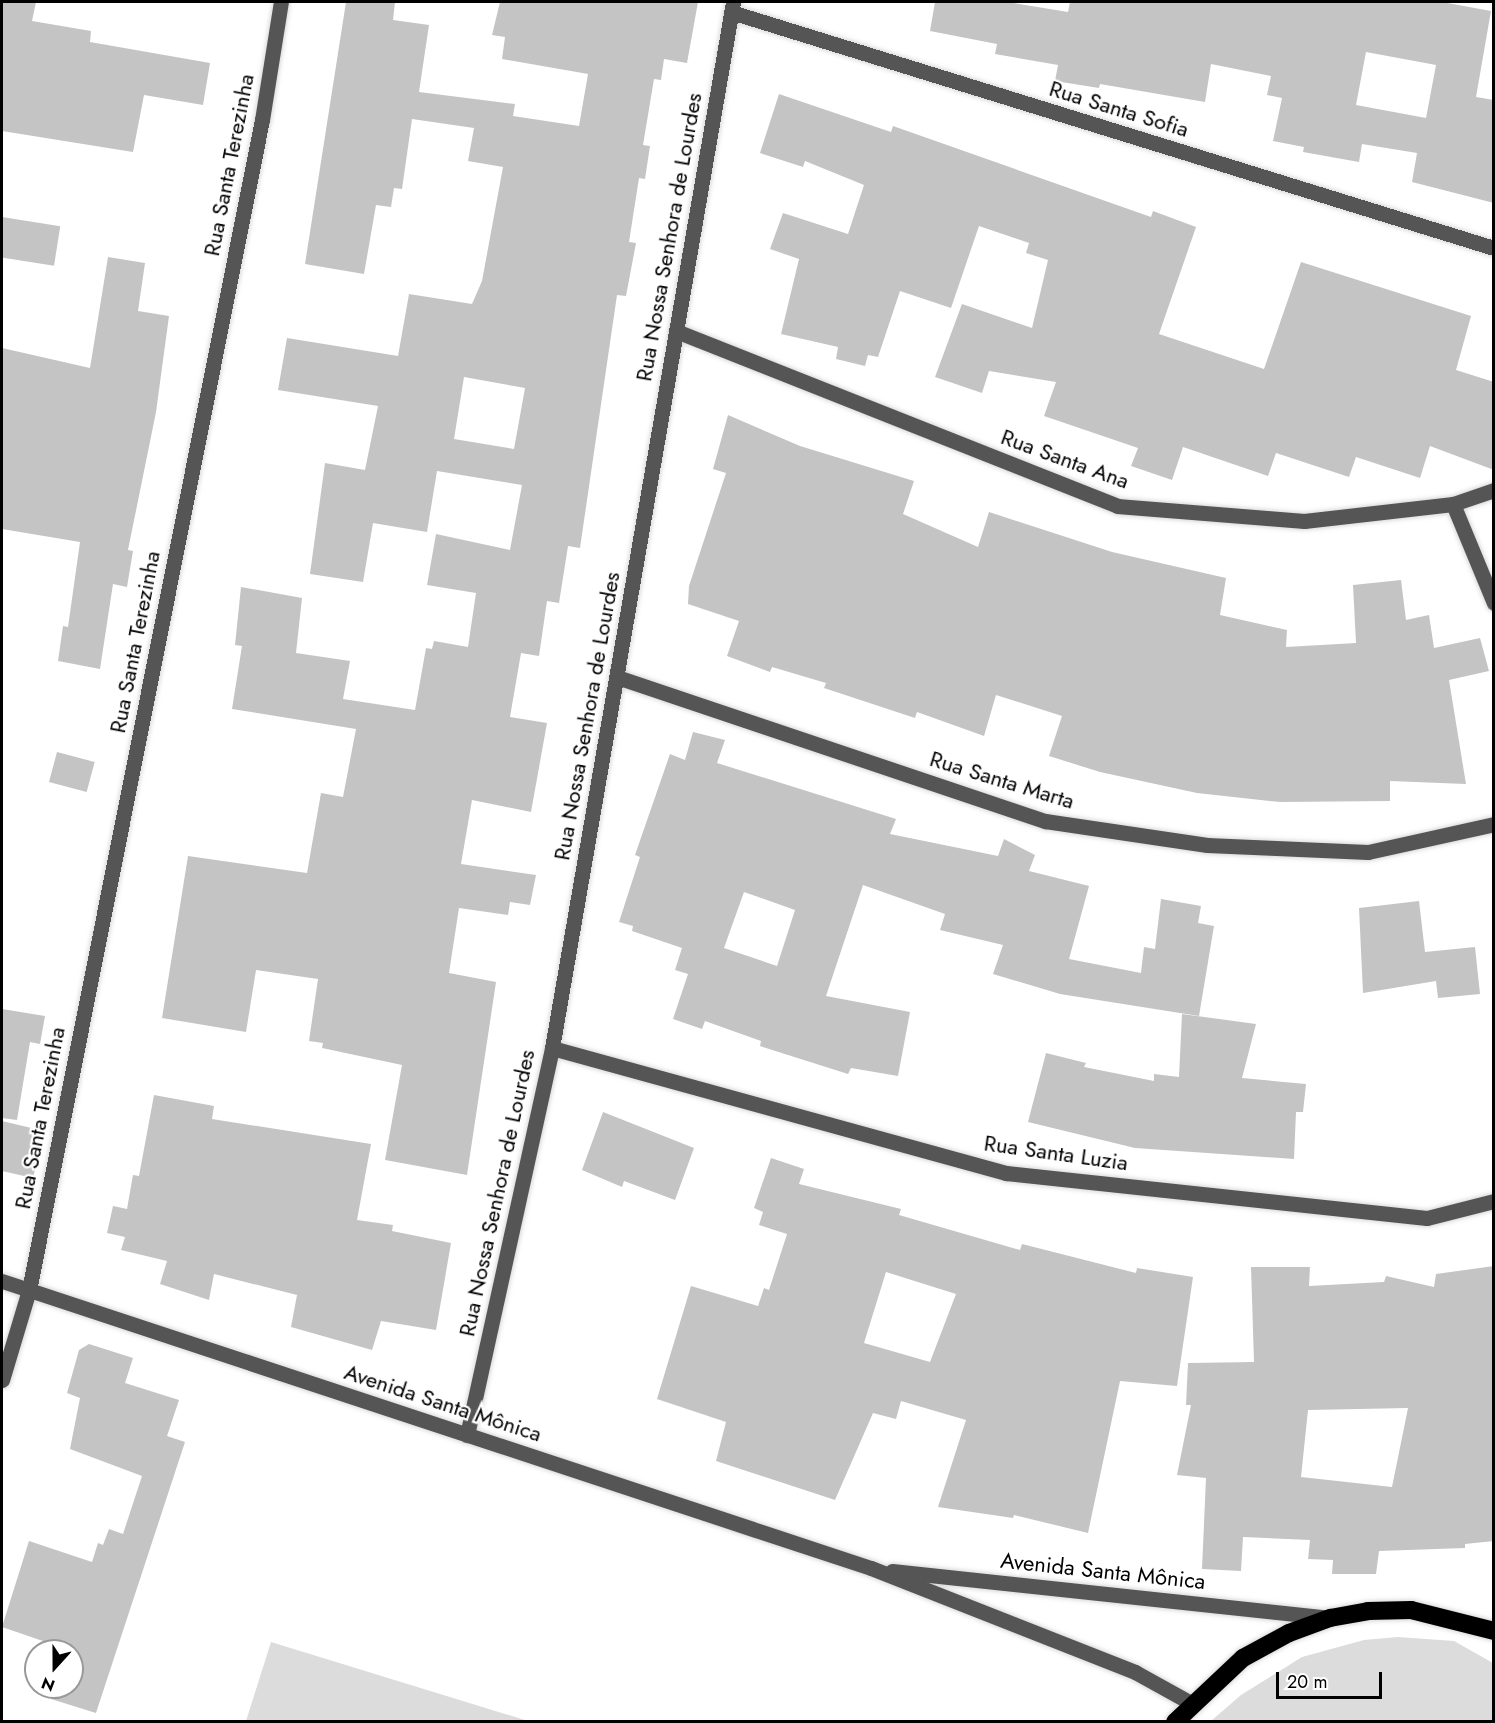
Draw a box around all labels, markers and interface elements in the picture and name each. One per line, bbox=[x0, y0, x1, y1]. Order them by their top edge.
street label: Rua Santa Terezinha bbox=[198, 72, 260, 258]
street label: Rua Santa Sofia bbox=[1046, 75, 1192, 143]
street label: Rua Nossa Senhora de Lourdes bbox=[631, 91, 707, 383]
street label: Rua Santa Ana bbox=[997, 424, 1133, 494]
street label: Rua Santa Terezinha bbox=[104, 549, 166, 735]
street label: Rua Nossa Senhora de Lourdes bbox=[549, 570, 625, 862]
street label: Rua Santa Marta bbox=[927, 746, 1077, 814]
street label: Rua Santa Terezinha bbox=[9, 1025, 71, 1211]
street label: Rua Nossa Senhora de Lourdes bbox=[454, 1047, 540, 1339]
street label: Rua Santa Luzia bbox=[982, 1130, 1130, 1176]
street label: Avenida Santa Mônica bbox=[341, 1359, 545, 1447]
street label: Avenida Santa Mônica bbox=[999, 1547, 1207, 1595]
north arrow bbox=[24, 1639, 84, 1699]
scale bar bbox=[1279, 1660, 1386, 1698]
text: 20 m bbox=[1287, 1669, 1327, 1695]
text: N bbox=[38, 1671, 58, 1697]

